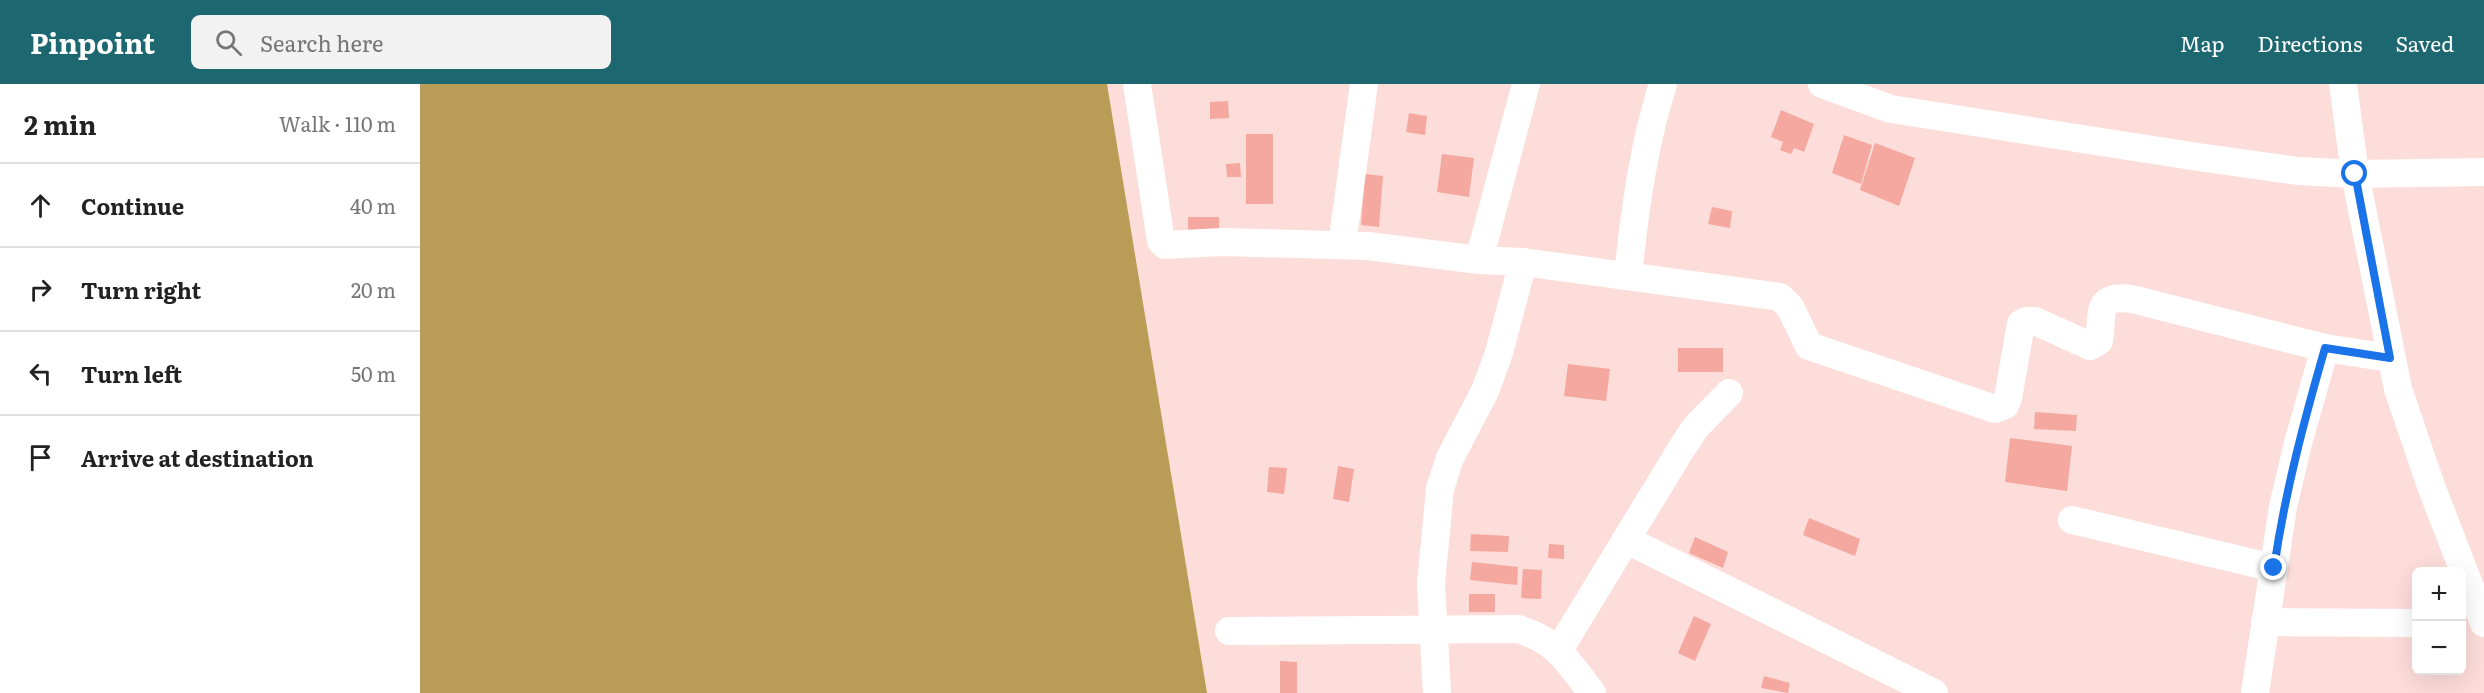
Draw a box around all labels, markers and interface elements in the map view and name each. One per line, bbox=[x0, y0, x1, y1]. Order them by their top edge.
search box bbox=[191, 15, 611, 69]
text: Pinpoint bbox=[30, 21, 155, 63]
icon: search bbox=[212, 26, 245, 59]
text: Search here bbox=[260, 26, 383, 59]
text: Map bbox=[2180, 27, 2225, 58]
text: Directions bbox=[2258, 27, 2363, 58]
text: Saved bbox=[2396, 27, 2454, 58]
text: 2 min bbox=[24, 104, 97, 143]
text: Walk · 110 m bbox=[279, 108, 396, 138]
route start bbox=[2341, 160, 2367, 186]
icon: ahead bbox=[24, 189, 57, 222]
text: Continue bbox=[81, 189, 184, 222]
text: 40 m bbox=[350, 190, 396, 220]
icon: right bbox=[24, 273, 57, 306]
text: Turn right bbox=[81, 273, 201, 306]
text: 20 m bbox=[351, 274, 396, 304]
icon: left bbox=[24, 357, 57, 390]
text: Turn left bbox=[81, 357, 182, 390]
text: 50 m bbox=[351, 358, 396, 388]
icon: arrive bbox=[24, 441, 57, 474]
text: Arrive at destination bbox=[81, 441, 314, 474]
route end bbox=[2260, 554, 2286, 580]
map controls bbox=[2412, 567, 2466, 675]
button: + bbox=[2412, 567, 2466, 621]
button: − bbox=[2412, 621, 2466, 675]

